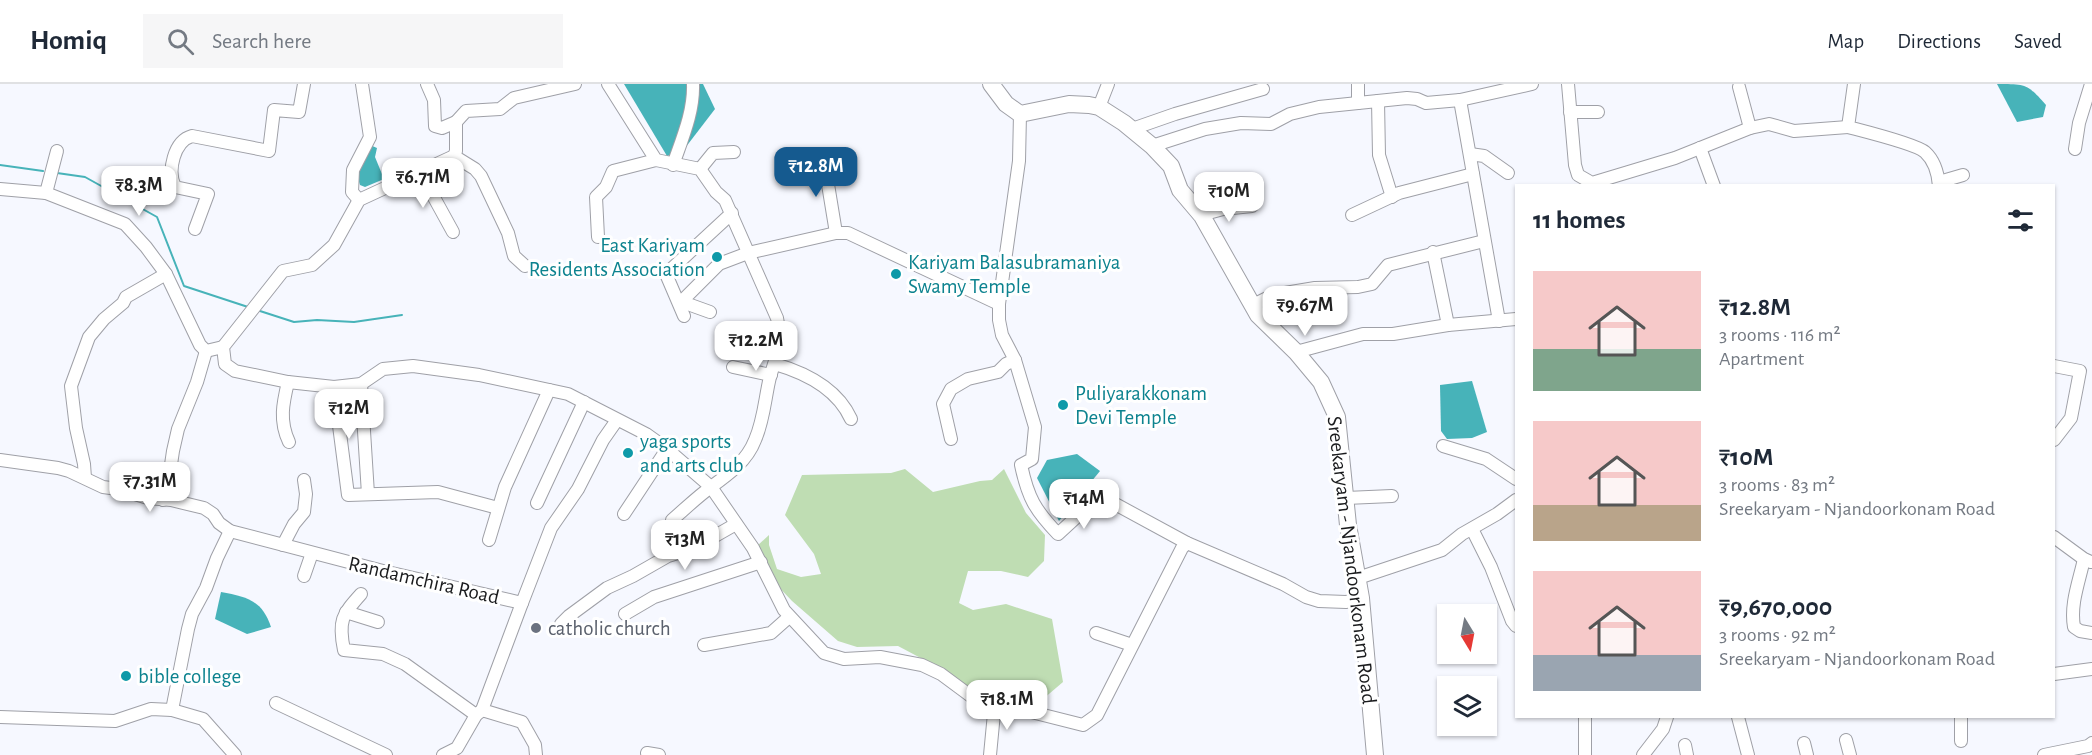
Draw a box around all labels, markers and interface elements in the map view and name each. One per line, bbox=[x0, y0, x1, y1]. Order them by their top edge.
search box bbox=[143, 14, 563, 68]
icon: search bbox=[164, 25, 197, 58]
text: Homiq bbox=[30, 27, 107, 55]
text: Search here bbox=[212, 30, 312, 52]
text: Map bbox=[1828, 31, 1864, 52]
text: Directions bbox=[1897, 31, 1981, 52]
text: Saved bbox=[2014, 31, 2062, 52]
pin: ₹12.8M bbox=[767, 147, 865, 198]
text: ₹12.8M bbox=[788, 156, 844, 176]
pin: ₹6.71M bbox=[374, 158, 472, 209]
pin: ₹8.3M bbox=[97, 166, 181, 217]
text: ₹6.71M bbox=[396, 167, 450, 187]
pin: ₹10M bbox=[1193, 172, 1265, 223]
text: ₹8.3M bbox=[115, 175, 163, 195]
text: ₹10M bbox=[1208, 181, 1250, 201]
icon: filters bbox=[2004, 204, 2037, 237]
text: 11 homes bbox=[1533, 207, 1625, 233]
place label: East Kariyam Residents Association bbox=[529, 235, 705, 280]
marker: East Kariyam Residents Association bbox=[710, 250, 724, 264]
place label: Kariyam Balasubramaniya Swamy Temple bbox=[908, 252, 1121, 297]
marker: Kariyam Balasubramaniya Swamy Temple bbox=[889, 267, 903, 281]
pin: ₹9.67M bbox=[1256, 286, 1354, 337]
text: ₹12.8M bbox=[1719, 294, 1791, 320]
text: ₹9.67M bbox=[1277, 295, 1333, 315]
icon: home bbox=[1581, 295, 1653, 367]
pin: ₹12.2M bbox=[707, 321, 805, 372]
text: 3 rooms · 116 m² bbox=[1719, 325, 1840, 345]
text: ₹12.2M bbox=[729, 330, 783, 350]
text: Apartment bbox=[1719, 349, 1804, 369]
place label: Puliyarakkonam Devi Temple bbox=[1075, 383, 1207, 428]
pin: ₹12M bbox=[313, 389, 385, 440]
text: ₹12M bbox=[329, 398, 369, 418]
marker: Puliyarakkonam Devi Temple bbox=[1056, 398, 1070, 412]
street label: Sreekaryam - Njandoorkonam Road bbox=[1323, 415, 1380, 705]
place label: yaga sports and arts club bbox=[639, 431, 744, 476]
text: ₹10M bbox=[1719, 444, 1774, 470]
icon: home bbox=[1581, 445, 1653, 517]
marker: yaga sports and arts club bbox=[621, 446, 635, 460]
pin: ₹7.31M bbox=[101, 462, 199, 513]
text: ₹7.31M bbox=[123, 471, 177, 491]
text: 3 rooms · 83 m² bbox=[1719, 475, 1835, 495]
pin: ₹14M bbox=[1048, 479, 1120, 530]
text: ₹14M bbox=[1063, 488, 1105, 508]
text: Sreekaryam - Njandoorkonam Road bbox=[1719, 499, 1995, 519]
pin: ₹13M bbox=[649, 520, 721, 571]
text: ₹13M bbox=[665, 529, 705, 549]
street label: Randamchira Road bbox=[346, 553, 502, 608]
text: ₹9,670,000 bbox=[1719, 594, 1832, 620]
icon: home bbox=[1581, 595, 1653, 667]
north arrow bbox=[1437, 604, 1497, 664]
map controls bbox=[1437, 604, 1497, 736]
place label: catholic church bbox=[548, 618, 671, 639]
marker: catholic church bbox=[529, 621, 543, 635]
text: 3 rooms · 92 m² bbox=[1719, 625, 1836, 645]
text: Sreekaryam - Njandoorkonam Road bbox=[1719, 649, 1995, 669]
place label: bible college bbox=[138, 666, 241, 687]
marker: bible college bbox=[119, 669, 133, 683]
button: layers bbox=[1437, 676, 1497, 736]
pin: ₹18.1M bbox=[958, 680, 1056, 731]
text: ₹18.1M bbox=[980, 689, 1034, 709]

